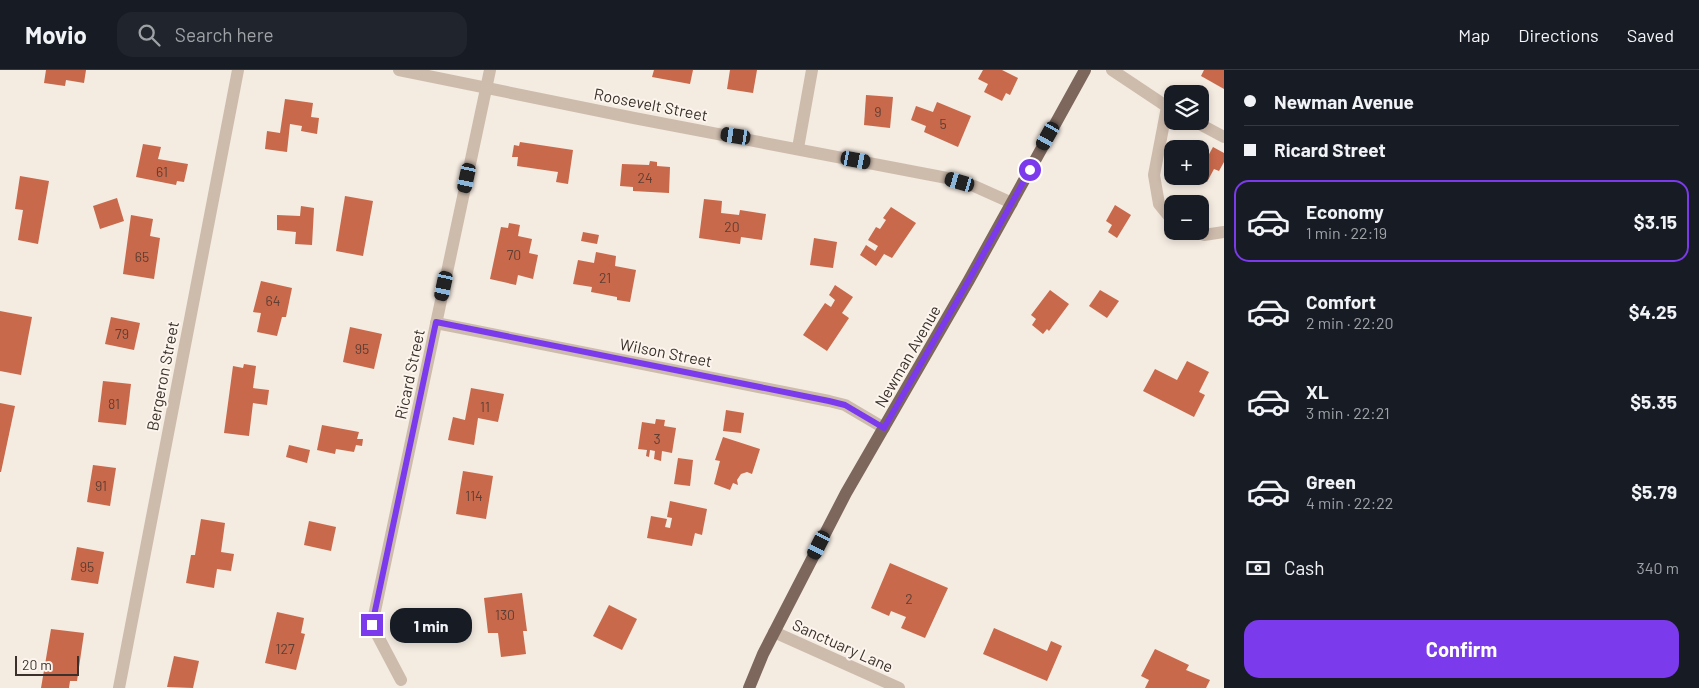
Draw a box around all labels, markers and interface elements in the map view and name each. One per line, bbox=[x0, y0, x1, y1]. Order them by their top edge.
search box bbox=[117, 12, 467, 57]
text: Movio bbox=[25, 20, 87, 49]
icon: search bbox=[135, 21, 163, 49]
text: Search here bbox=[175, 23, 274, 46]
text: Map bbox=[1458, 24, 1490, 46]
text: Directions bbox=[1518, 24, 1599, 46]
text: Saved bbox=[1627, 24, 1674, 46]
street label: Roosevelt Street bbox=[593, 84, 709, 124]
map controls bbox=[1164, 85, 1209, 240]
button: layers bbox=[1164, 85, 1209, 130]
text: Newman Avenue bbox=[1274, 90, 1414, 113]
house number: 9 bbox=[874, 103, 882, 120]
house number: 5 bbox=[939, 115, 947, 132]
car bbox=[1034, 119, 1061, 153]
car bbox=[720, 126, 751, 146]
text: Ricard Street bbox=[1274, 138, 1386, 161]
button: + bbox=[1164, 140, 1209, 185]
car bbox=[839, 150, 872, 170]
route start bbox=[1019, 159, 1041, 181]
car bbox=[456, 162, 477, 194]
house number: 61 bbox=[156, 163, 168, 180]
house number: 24 bbox=[637, 169, 653, 186]
car bbox=[943, 171, 976, 193]
button: − bbox=[1164, 195, 1209, 240]
icon: car bbox=[1246, 199, 1291, 244]
text: Economy bbox=[1306, 200, 1384, 223]
text: $3.15 bbox=[1634, 210, 1677, 233]
house number: 20 bbox=[724, 218, 740, 235]
text: 1 min · 22:19 bbox=[1306, 223, 1387, 242]
house number: 70 bbox=[507, 246, 521, 263]
house number: 65 bbox=[135, 248, 149, 265]
house number: 21 bbox=[599, 269, 611, 286]
car bbox=[433, 270, 454, 302]
icon: car bbox=[1246, 289, 1291, 334]
text: Comfort bbox=[1306, 290, 1376, 313]
house number: 64 bbox=[266, 292, 280, 309]
text: $4.25 bbox=[1629, 300, 1677, 323]
street label: Newman Avenue bbox=[870, 302, 944, 410]
text: 2 min · 22:20 bbox=[1306, 313, 1394, 332]
street label: Bergeron Street bbox=[142, 320, 182, 432]
house number: 79 bbox=[115, 325, 129, 342]
street label: Ricard Street bbox=[390, 327, 428, 421]
street label: Wilson Street bbox=[618, 334, 714, 370]
house number: 95 bbox=[355, 340, 369, 357]
icon: car bbox=[1246, 379, 1291, 424]
text: XL bbox=[1306, 380, 1329, 403]
text: $5.35 bbox=[1630, 390, 1677, 413]
house number: 81 bbox=[108, 395, 120, 412]
house number: 11 bbox=[480, 398, 490, 415]
text: 3 min · 22:21 bbox=[1306, 403, 1390, 422]
house number: 3 bbox=[653, 430, 661, 447]
icon: car bbox=[1246, 469, 1291, 514]
text: Green bbox=[1306, 470, 1356, 493]
house number: 91 bbox=[95, 477, 107, 494]
text: $5.79 bbox=[1631, 480, 1677, 503]
house number: 114 bbox=[465, 487, 483, 504]
text: 4 min · 22:22 bbox=[1306, 493, 1393, 512]
car bbox=[805, 528, 832, 562]
icon: cash bbox=[1244, 554, 1272, 582]
text: Cash bbox=[1284, 556, 1325, 579]
house number: 95 bbox=[80, 558, 94, 575]
text: 340 m bbox=[1636, 558, 1679, 577]
house number: 2 bbox=[905, 590, 913, 607]
house number: 130 bbox=[495, 606, 515, 623]
callout: 1 min bbox=[390, 608, 472, 642]
route end bbox=[361, 614, 383, 636]
street label: Sanctuary Lane bbox=[790, 614, 896, 676]
text: 1 min bbox=[413, 616, 449, 635]
button: Confirm bbox=[1244, 620, 1679, 678]
house number: 127 bbox=[275, 640, 295, 657]
scale bar bbox=[15, 653, 79, 676]
text: 20 m bbox=[22, 656, 52, 673]

